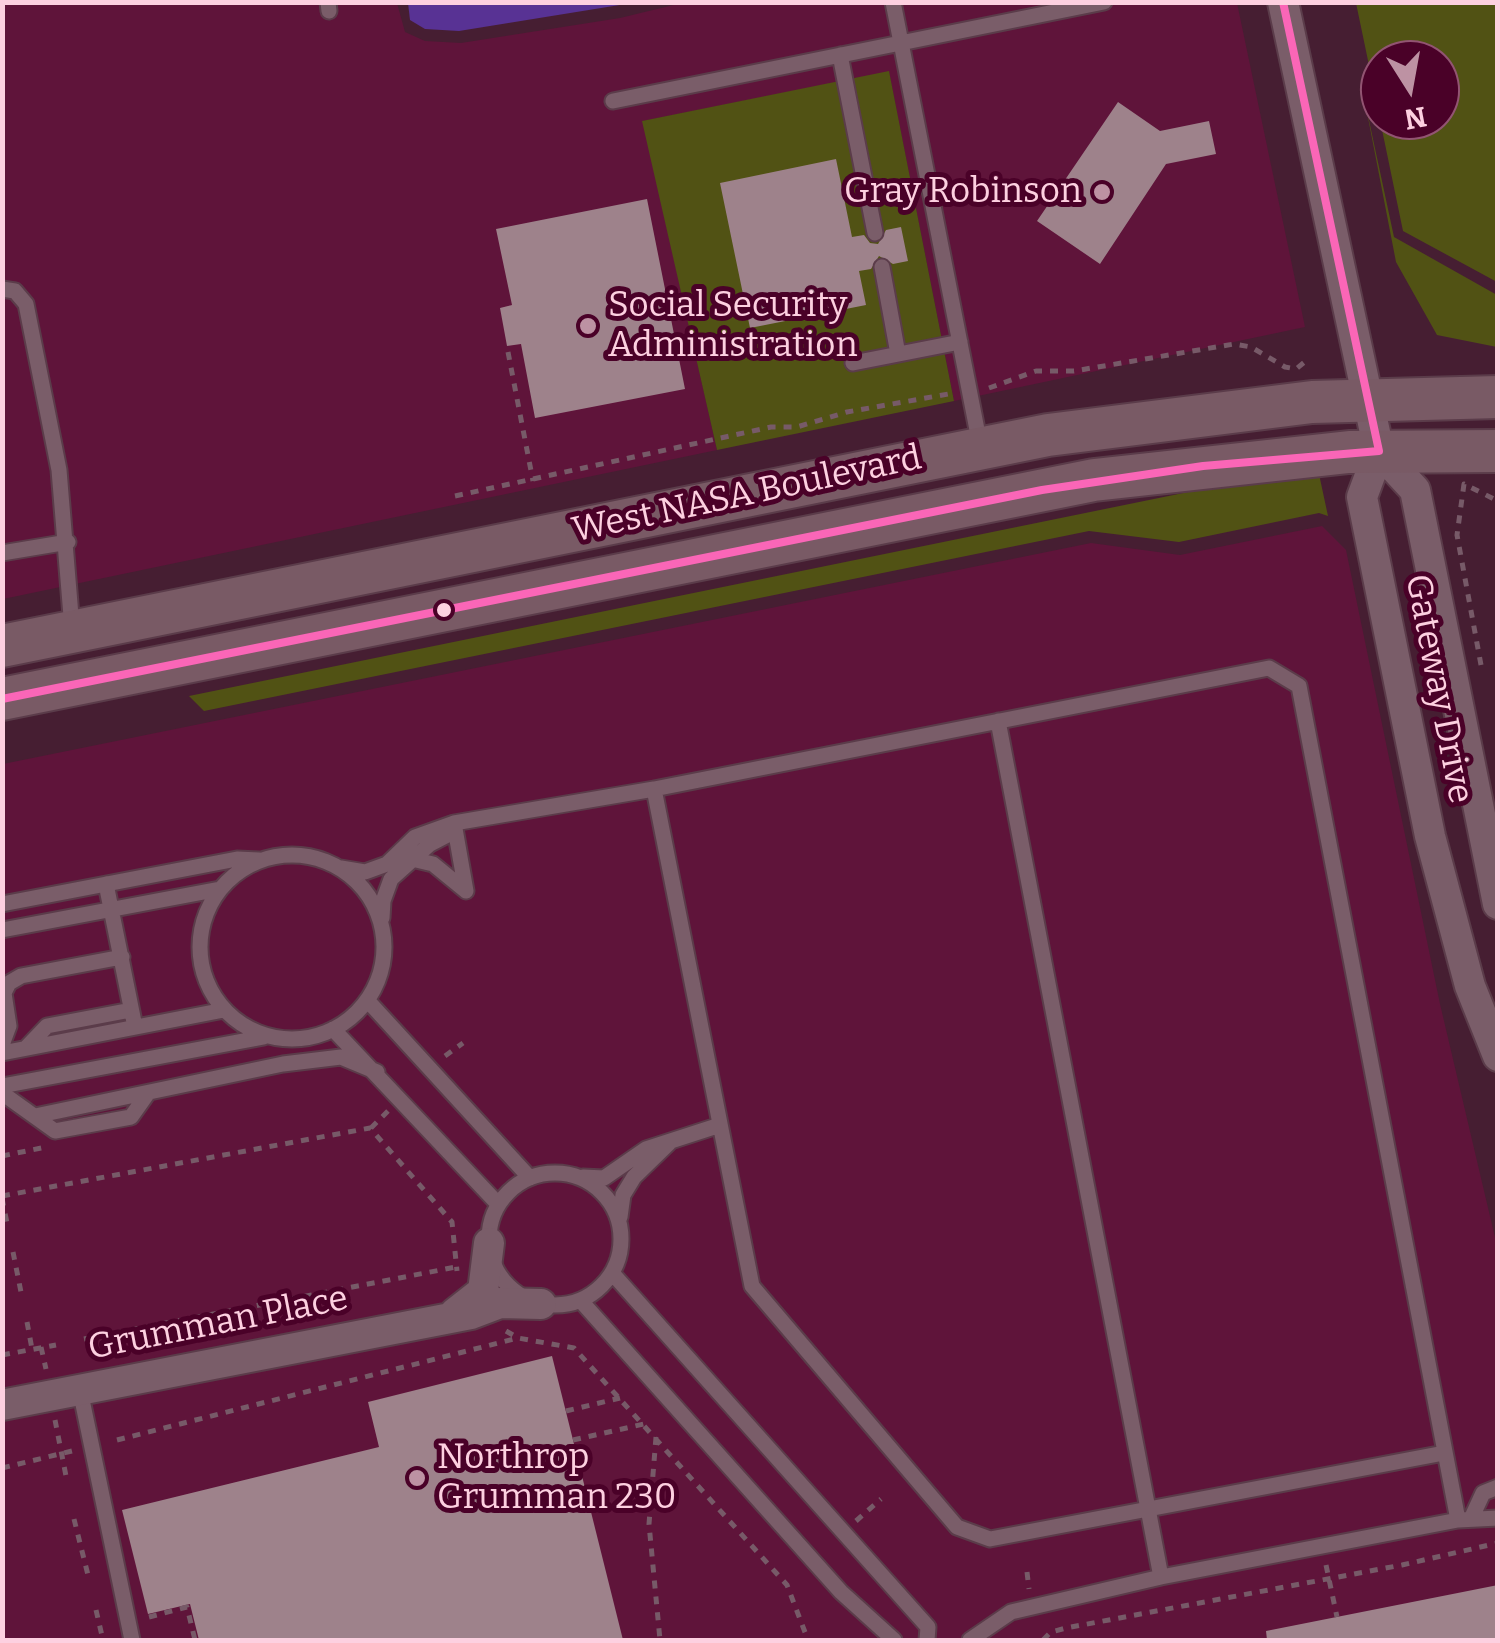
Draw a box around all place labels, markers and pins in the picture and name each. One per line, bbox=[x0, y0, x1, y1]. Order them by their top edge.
place label: Gray Robinson bbox=[844, 171, 1082, 213]
marker: Gray Robinson bbox=[1091, 181, 1113, 203]
place label: Social Security Administration bbox=[608, 285, 858, 367]
marker: Social Security Administration bbox=[577, 315, 599, 337]
unlabelled marker bbox=[434, 600, 454, 620]
place label: Northrop Grumman 230 bbox=[437, 1437, 676, 1519]
marker: Northrop Grumman 230 bbox=[406, 1467, 428, 1489]

